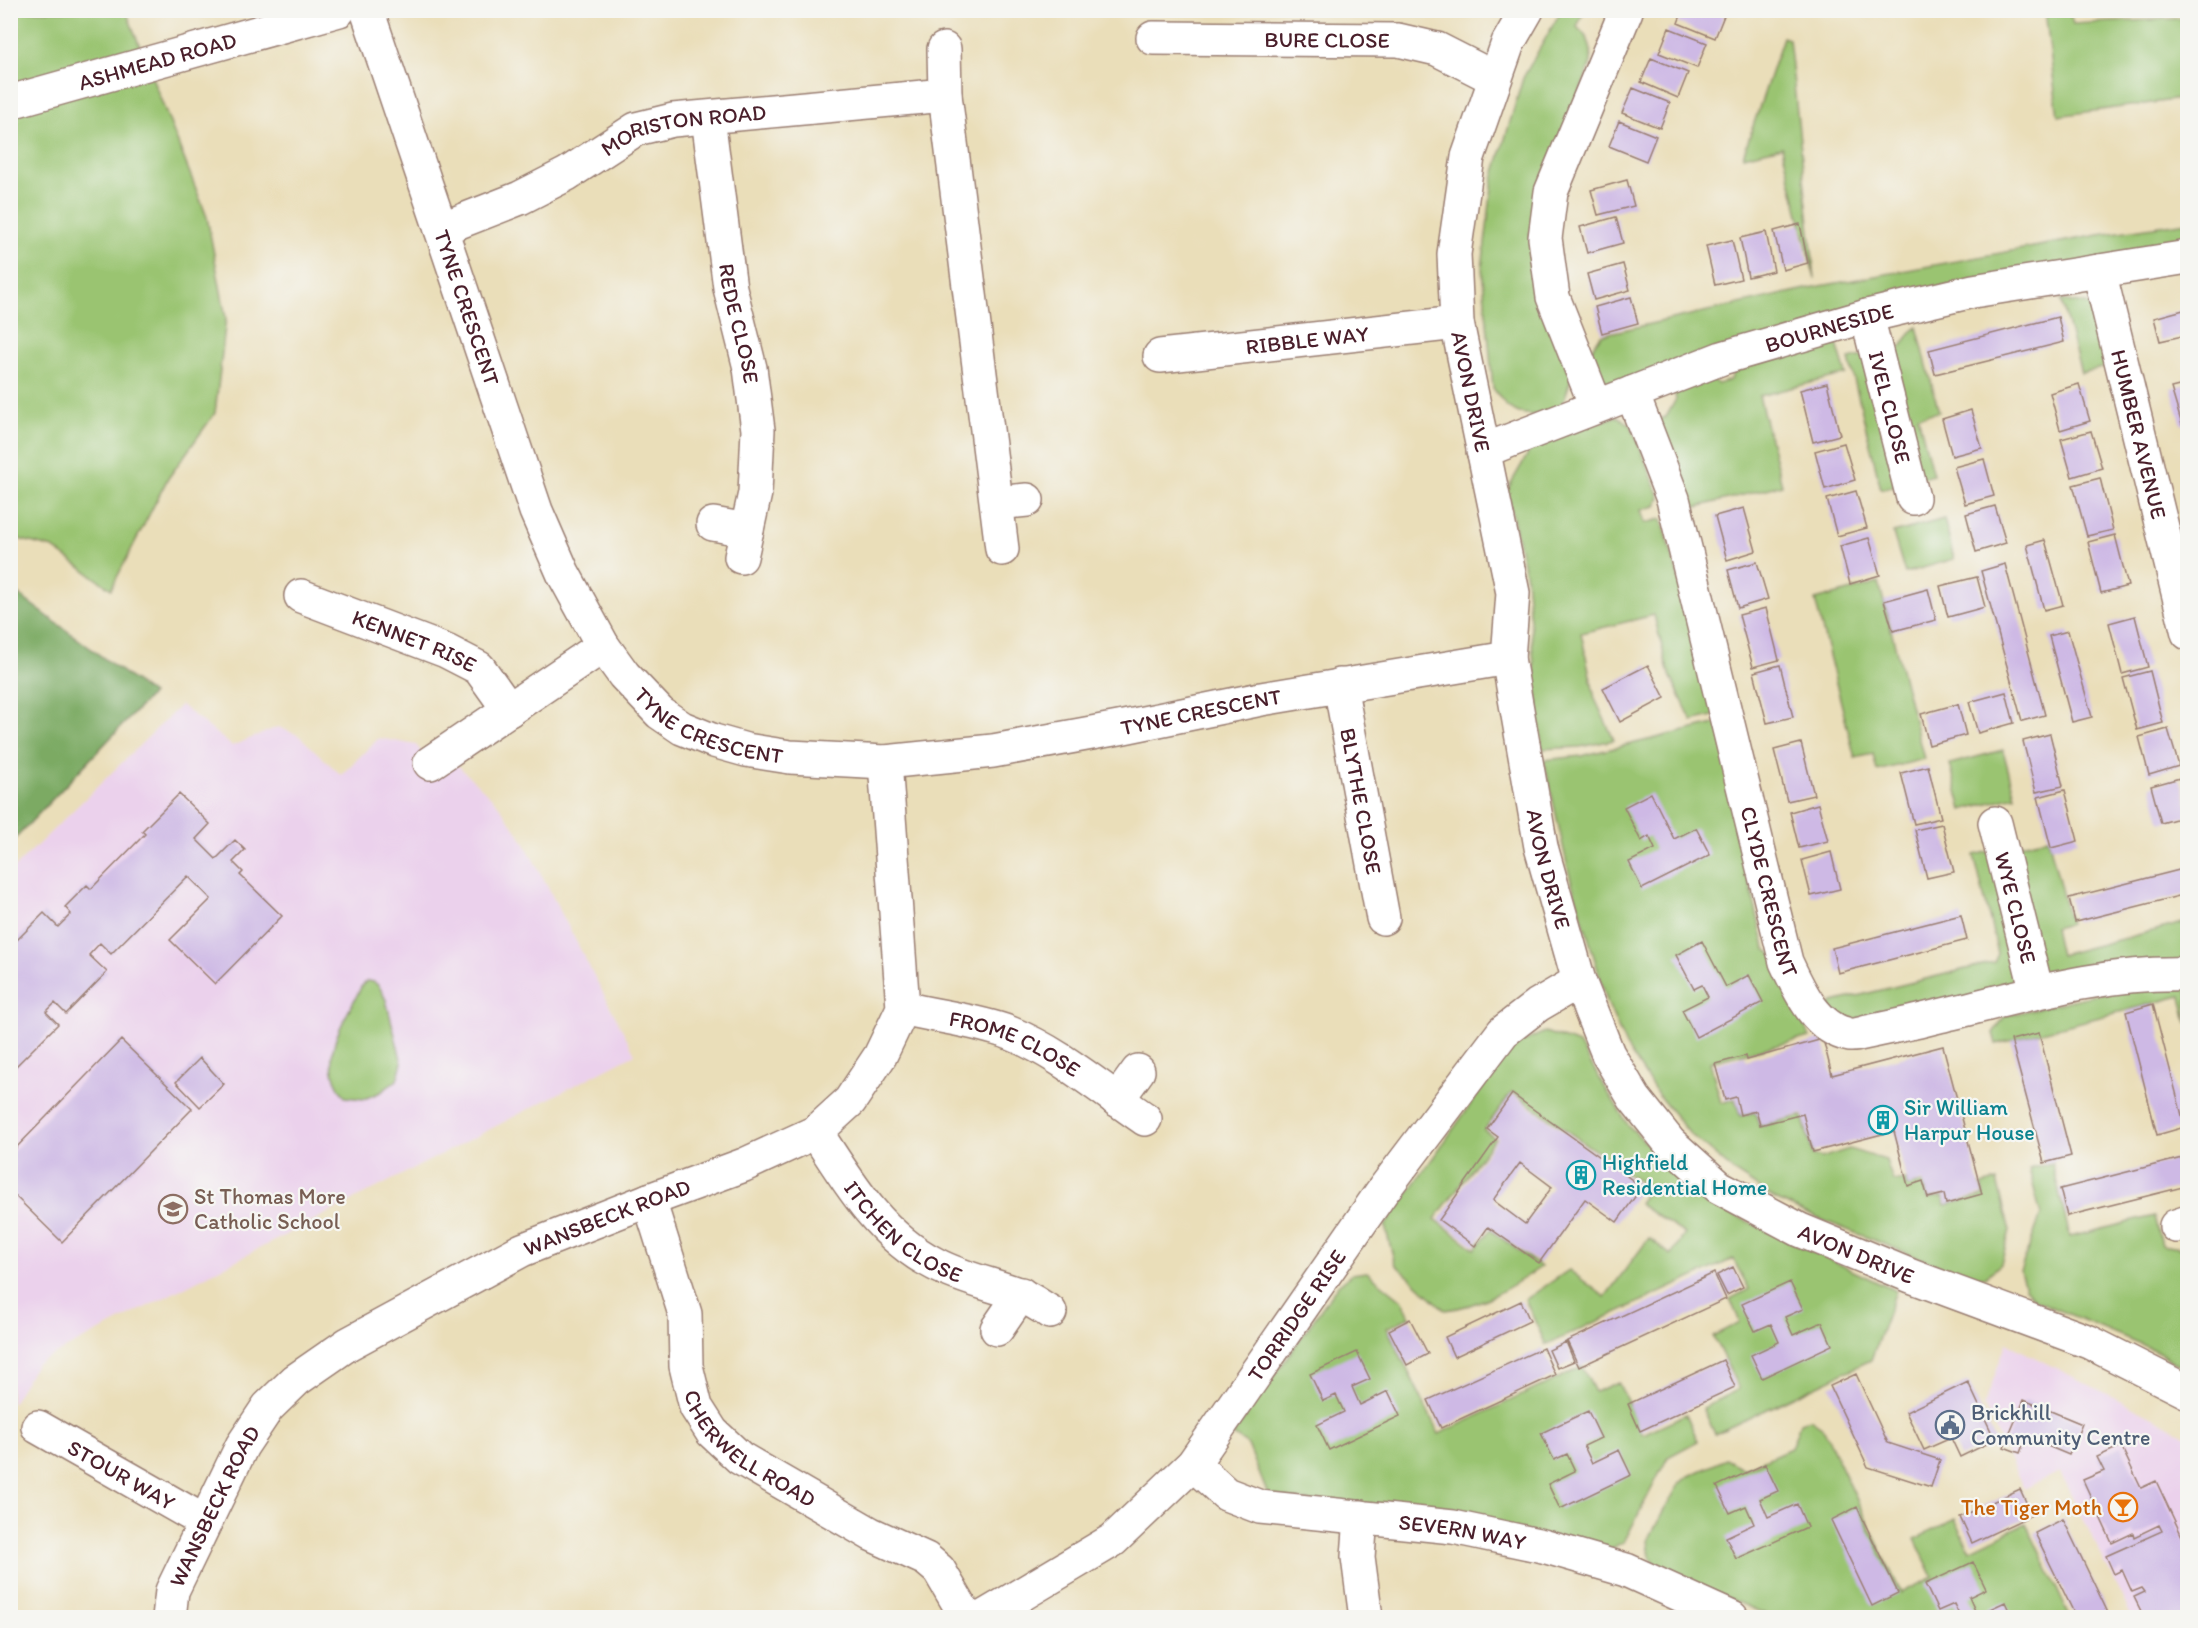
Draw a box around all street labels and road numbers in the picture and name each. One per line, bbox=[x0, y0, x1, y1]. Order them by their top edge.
street label: ASHMEAD ROAD bbox=[75, 26, 240, 96]
street label: BURE CLOSE bbox=[1264, 26, 1390, 54]
street label: MORISTON ROAD bbox=[596, 98, 767, 162]
street label: TYNE CRESCENT bbox=[428, 226, 506, 390]
street label: REDE CLOSE bbox=[713, 262, 765, 385]
street label: BOURNESIDE bbox=[1762, 297, 1896, 359]
street label: RIBBLE WAY bbox=[1244, 320, 1371, 360]
street label: AVON DRIVE bbox=[1445, 329, 1496, 455]
street label: HUMBER AVENUE bbox=[2105, 347, 2172, 522]
street label: IVEL CLOSE bbox=[1862, 348, 1917, 466]
street label: KENNET RISE bbox=[348, 604, 481, 679]
street label: TYNE CRESCENT bbox=[628, 681, 786, 770]
street label: TYNE CRESCENT bbox=[1118, 683, 1284, 741]
street label: BLYTHE CLOSE bbox=[1334, 726, 1388, 877]
street label: CLYDE CRESCENT bbox=[1734, 803, 1804, 982]
street label: AVON DRIVE bbox=[1521, 807, 1577, 932]
street label: WYE CLOSE bbox=[1989, 849, 2042, 966]
street label: FROME CLOSE bbox=[947, 1005, 1086, 1083]
street label: WANSBECK ROAD bbox=[520, 1173, 694, 1262]
street label: ITCHEN CLOSE bbox=[838, 1176, 966, 1289]
street label: AVON DRIVE bbox=[1794, 1218, 1918, 1290]
street label: TORRIDGE RISE bbox=[1242, 1244, 1352, 1387]
street label: CHERWELL ROAD bbox=[678, 1387, 821, 1513]
street label: WANSBECK ROAD bbox=[163, 1420, 266, 1591]
street label: STOUR WAY bbox=[63, 1434, 180, 1516]
street label: SEVERN WAY bbox=[1397, 1508, 1529, 1556]

